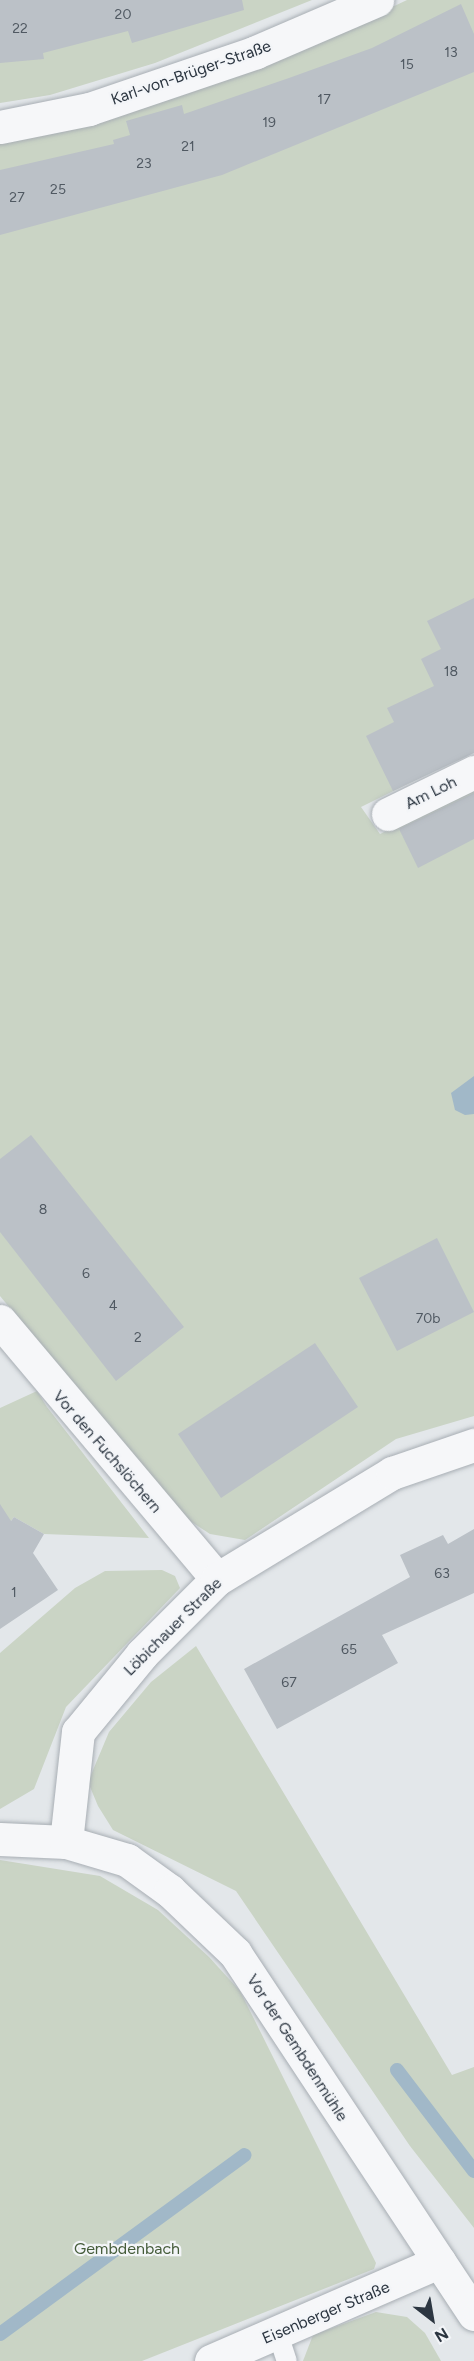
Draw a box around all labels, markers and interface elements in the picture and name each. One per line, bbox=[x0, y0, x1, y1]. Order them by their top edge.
house number: 20 bbox=[115, 7, 131, 23]
house number: 22 bbox=[12, 21, 28, 37]
street label: Karl-von-Brüger-Straße bbox=[108, 37, 274, 109]
house number: 13 bbox=[444, 45, 458, 61]
house number: 15 bbox=[400, 57, 414, 73]
house number: 17 bbox=[317, 92, 331, 108]
house number: 19 bbox=[262, 115, 276, 131]
house number: 21 bbox=[181, 139, 195, 155]
house number: 23 bbox=[136, 156, 152, 172]
house number: 25 bbox=[50, 182, 66, 198]
house number: 27 bbox=[9, 190, 25, 206]
house number: 18 bbox=[444, 664, 458, 680]
street label: Am Loh bbox=[402, 772, 460, 814]
house number: 8 bbox=[39, 1202, 47, 1218]
house number: 6 bbox=[82, 1266, 90, 1282]
house number: 4 bbox=[109, 1298, 117, 1314]
house number: 70b bbox=[416, 1311, 440, 1327]
house number: 2 bbox=[134, 1330, 142, 1346]
street label: Vor den Fuchslöchern bbox=[49, 1387, 165, 1517]
house number: 63 bbox=[434, 1566, 450, 1582]
street label: Löbichauer Straße bbox=[120, 1574, 226, 1680]
house number: 1 bbox=[11, 1585, 17, 1601]
house number: 65 bbox=[341, 1642, 357, 1658]
house number: 67 bbox=[281, 1675, 297, 1691]
street label: Vor der Gembdenmühle bbox=[242, 1971, 352, 2125]
park label: Gembdenbach bbox=[74, 2239, 180, 2259]
street label: Eisenberger Straße bbox=[259, 2277, 393, 2349]
north arrow bbox=[402, 2289, 462, 2349]
text: N bbox=[431, 2324, 452, 2346]

